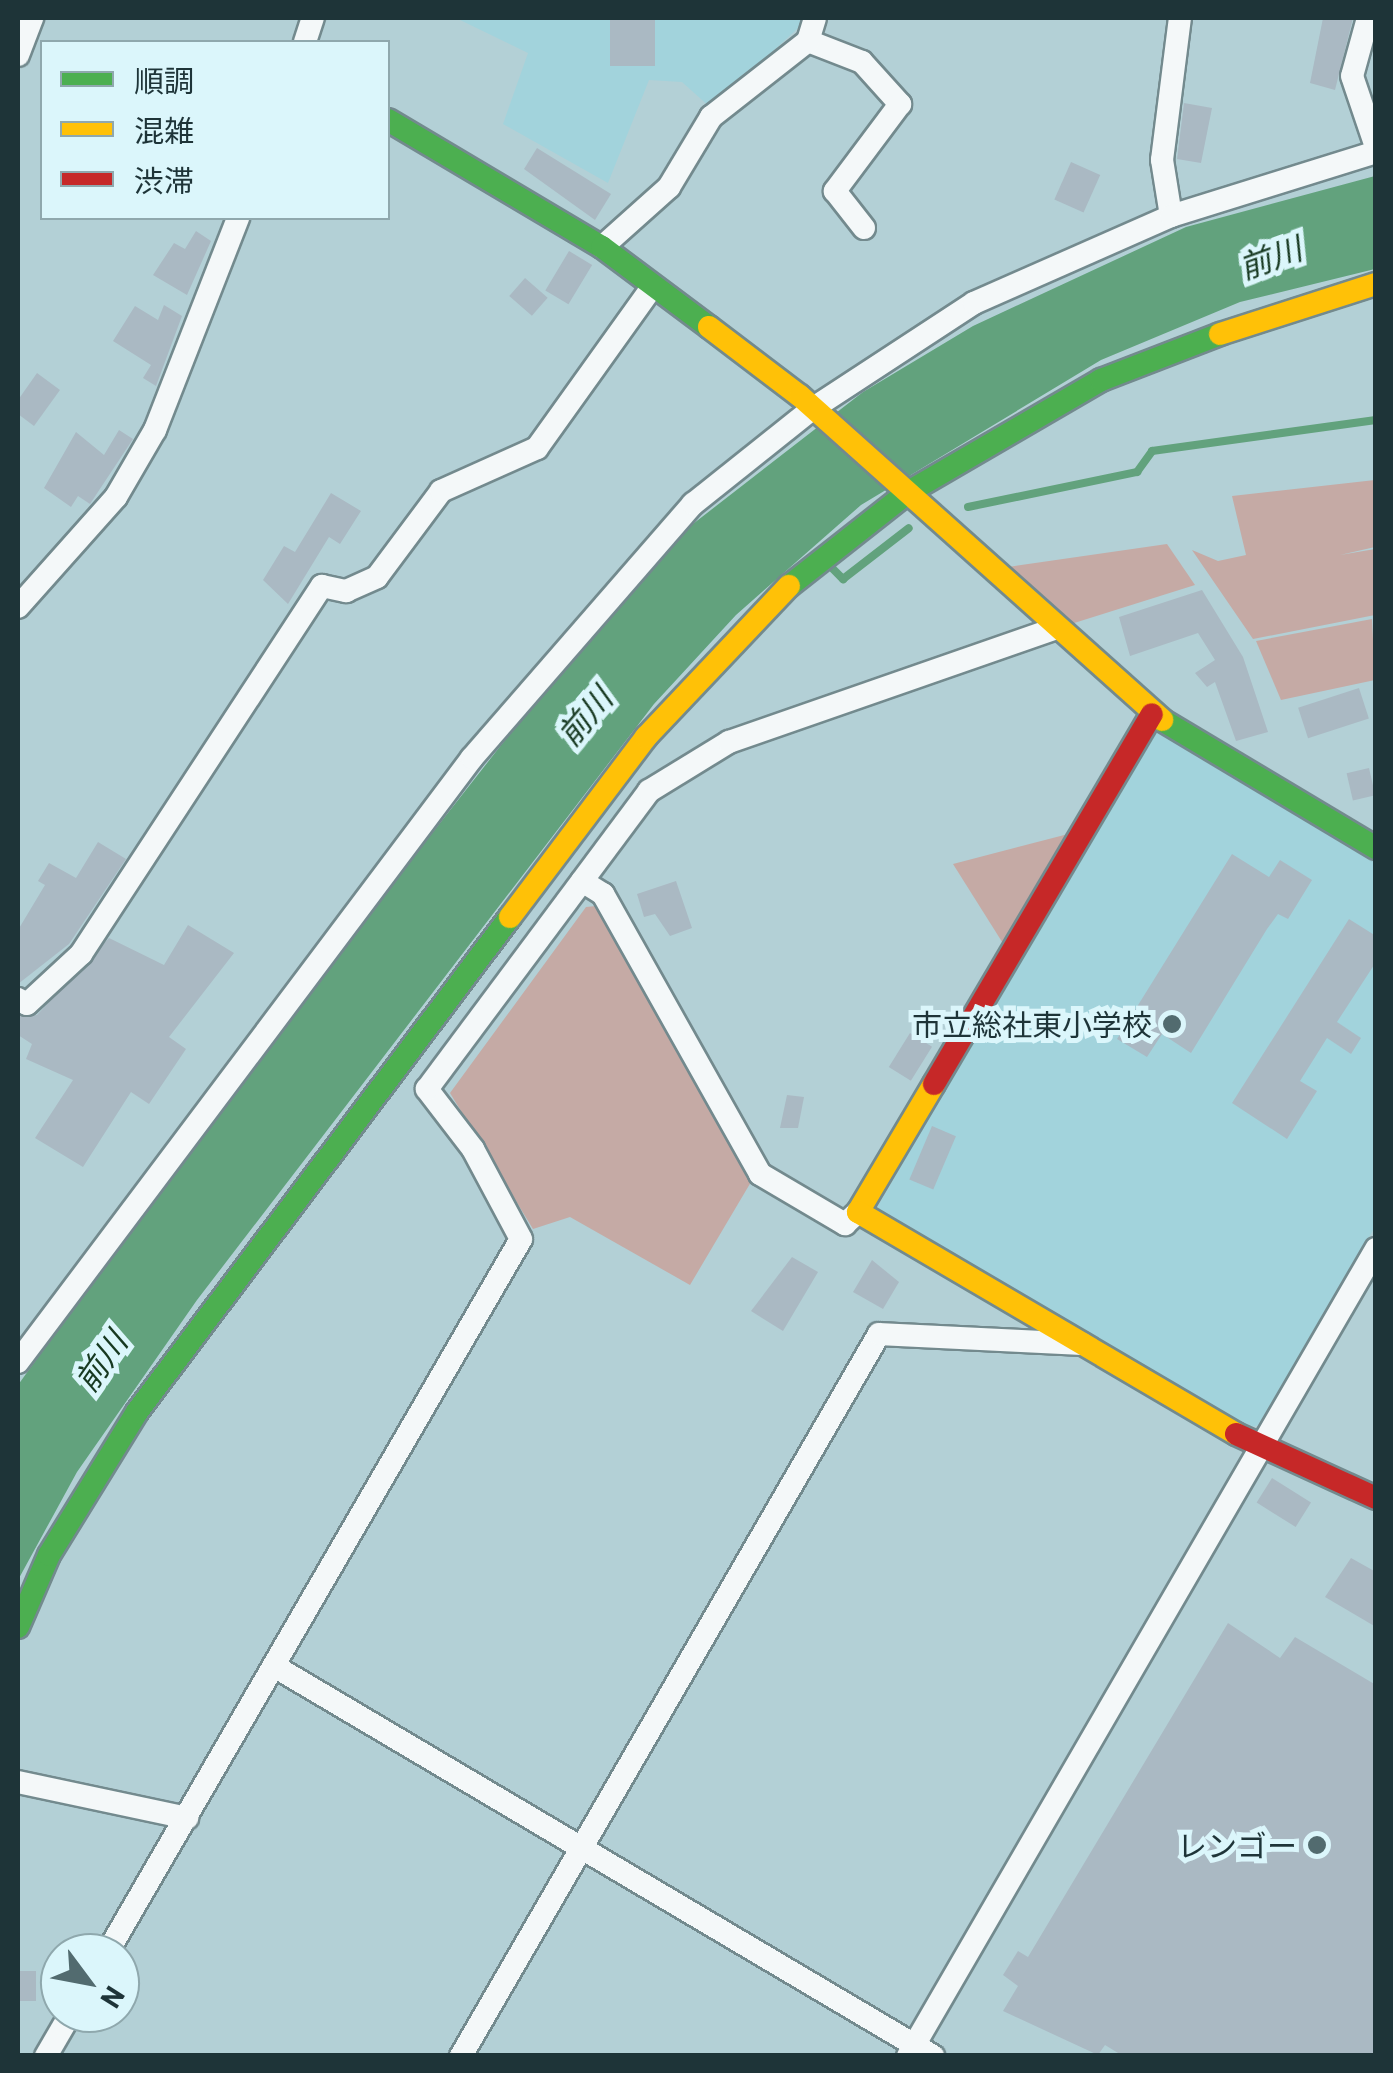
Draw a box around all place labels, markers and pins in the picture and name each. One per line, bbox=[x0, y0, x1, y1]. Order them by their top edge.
place label: 市立総社東小学校 bbox=[912, 1006, 1152, 1042]
marker: 市立総社東小学校 bbox=[1161, 1013, 1183, 1035]
place label: レンゴー bbox=[1177, 1827, 1297, 1863]
marker: レンゴー bbox=[1306, 1834, 1328, 1856]

